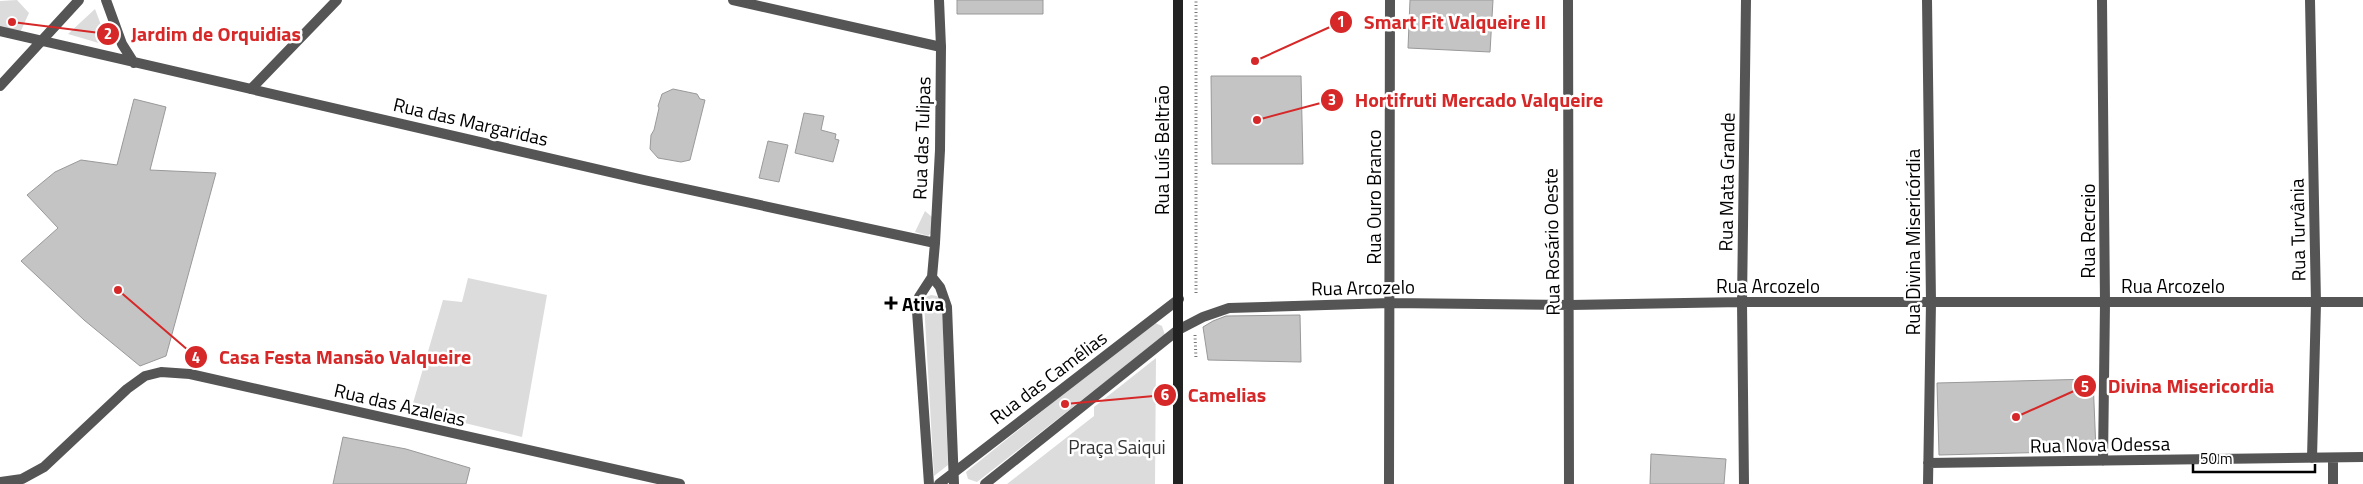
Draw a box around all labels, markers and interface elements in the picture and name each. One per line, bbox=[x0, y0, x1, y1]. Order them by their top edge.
callout: Smart Fit Valqueire II bbox=[1329, 5, 1556, 40]
text: Smart Fit Valqueire II bbox=[1364, 6, 1546, 37]
text: 1 bbox=[1337, 10, 1345, 33]
callout: Jardim de Orquidias bbox=[96, 17, 311, 52]
text: Jardim de Orquidias bbox=[131, 18, 301, 49]
text: 2 bbox=[104, 22, 112, 45]
street label: Rua das Tulipas bbox=[904, 76, 938, 200]
callout: Hortifruti Mercado Valqueire bbox=[1319, 82, 1613, 117]
text: Hortifruti Mercado Valqueire bbox=[1355, 84, 1603, 115]
street label: Rua Luís Beltrão bbox=[1147, 85, 1176, 215]
text: 3 bbox=[1328, 88, 1336, 111]
street label: Rua das Margaridas bbox=[391, 89, 552, 153]
street label: Rua Mata Grande bbox=[1710, 112, 1742, 252]
street label: Rua Ouro Branco bbox=[1359, 130, 1388, 264]
street label: Rua Divina Misericórdia bbox=[1898, 148, 1927, 335]
street label: Rua Rosário Oeste bbox=[1535, 168, 1567, 316]
street label: Rua Turvânia bbox=[2282, 178, 2312, 282]
street label: Rua Recreio bbox=[2073, 183, 2102, 279]
street label: Rua Arcozelo bbox=[1716, 271, 1820, 300]
street label: Rua Arcozelo bbox=[2121, 271, 2225, 300]
street label: Rua Arcozelo bbox=[1311, 272, 1415, 302]
place label: Ativa bbox=[902, 289, 944, 318]
marker: Ativa bbox=[884, 296, 898, 310]
street label: Rua das Camélias bbox=[983, 323, 1113, 431]
callout: Casa Festa Mansão Valqueire bbox=[184, 340, 481, 375]
text: Casa Festa Mansão Valqueire bbox=[219, 341, 471, 372]
text: 4 bbox=[192, 346, 200, 369]
callout: Divina Misericordia bbox=[2073, 369, 2284, 404]
text: Divina Misericordia bbox=[2108, 370, 2274, 401]
street label: Rua das Azaleias bbox=[331, 375, 469, 433]
text: 5 bbox=[2081, 375, 2089, 398]
callout: Camelias bbox=[1153, 377, 1276, 412]
text: Camelias bbox=[1188, 379, 1266, 410]
text: 6 bbox=[1161, 383, 1169, 406]
street label: Rua Nova Odessa bbox=[2030, 428, 2171, 460]
park label: Praça Saiqui bbox=[1068, 432, 1166, 461]
scale bar bbox=[2193, 442, 2316, 474]
text: 50 m bbox=[2200, 447, 2233, 470]

